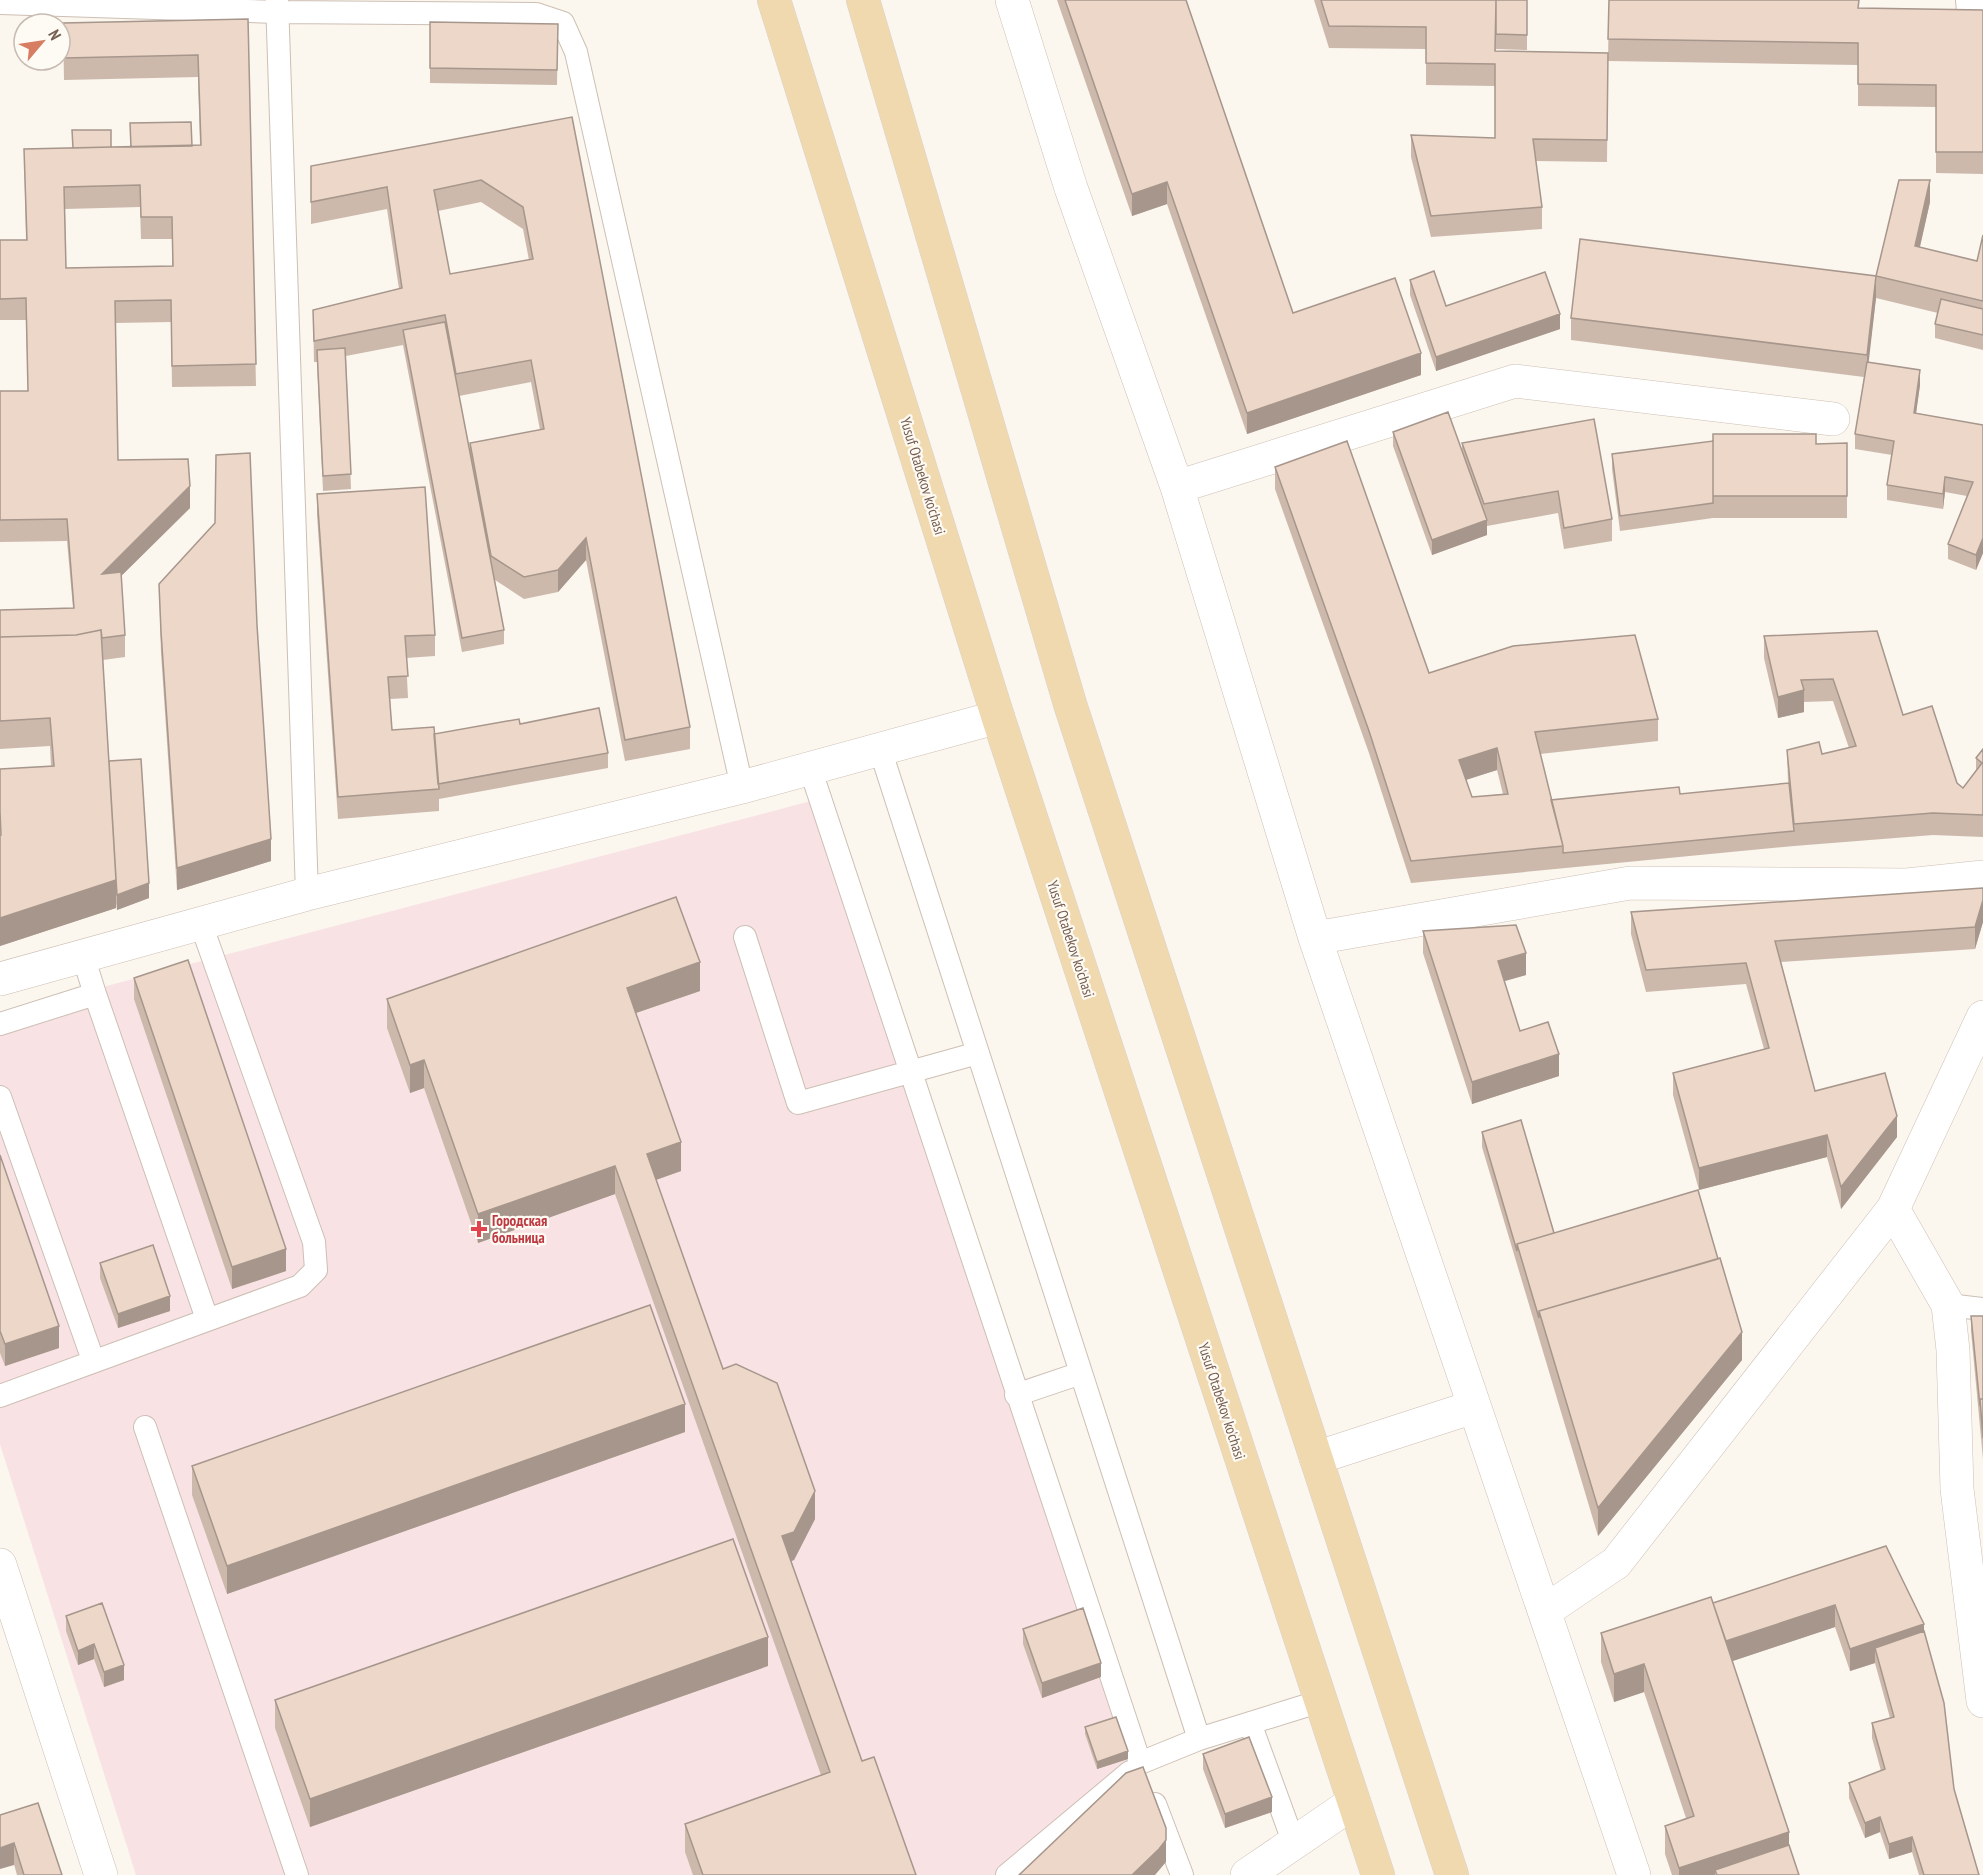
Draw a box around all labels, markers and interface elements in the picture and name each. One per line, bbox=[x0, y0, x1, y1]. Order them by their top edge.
north arrow bbox=[12, 12, 72, 72]
text: N bbox=[44, 26, 66, 43]
street label: Yusuf Otabekov ko'chasi bbox=[896, 415, 950, 537]
street label: Yusuf Otabekov ko'chasi bbox=[1043, 878, 1099, 1000]
place label: Городская больница bbox=[492, 1211, 547, 1247]
marker: Городская больница bbox=[470, 1220, 488, 1238]
street label: Yusuf Otabekov ko'chasi bbox=[1194, 1340, 1250, 1462]

